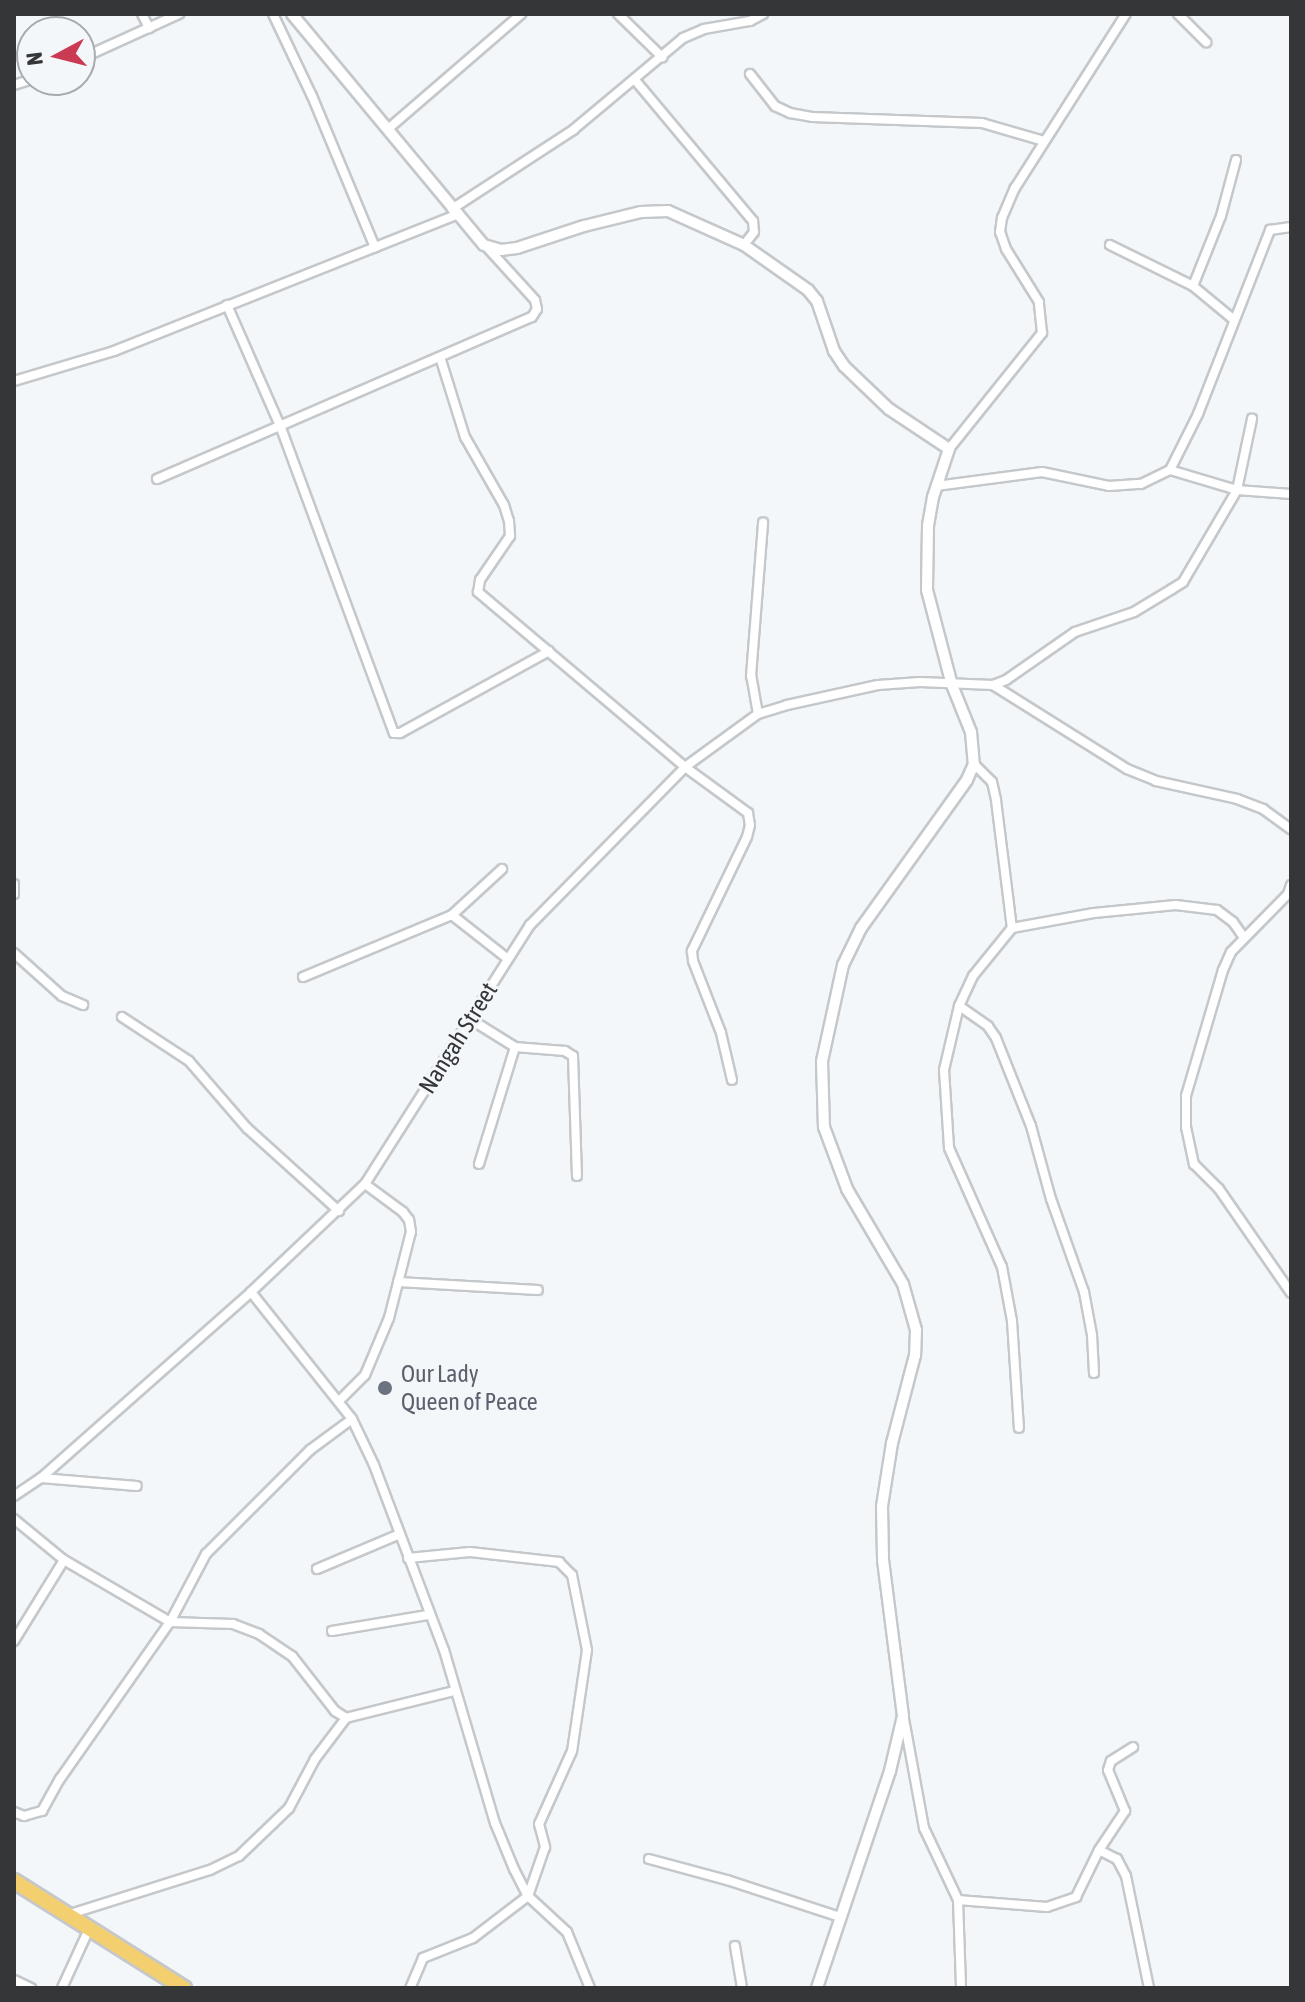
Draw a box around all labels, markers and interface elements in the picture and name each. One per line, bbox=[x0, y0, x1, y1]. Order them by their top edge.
north arrow bbox=[16, 16, 96, 96]
text: N bbox=[20, 51, 48, 67]
street label: Nangah Street bbox=[413, 977, 503, 1099]
place label: Our Lady Queen of Peace bbox=[401, 1360, 538, 1416]
marker: Our Lady Queen of Peace bbox=[376, 1379, 394, 1397]

